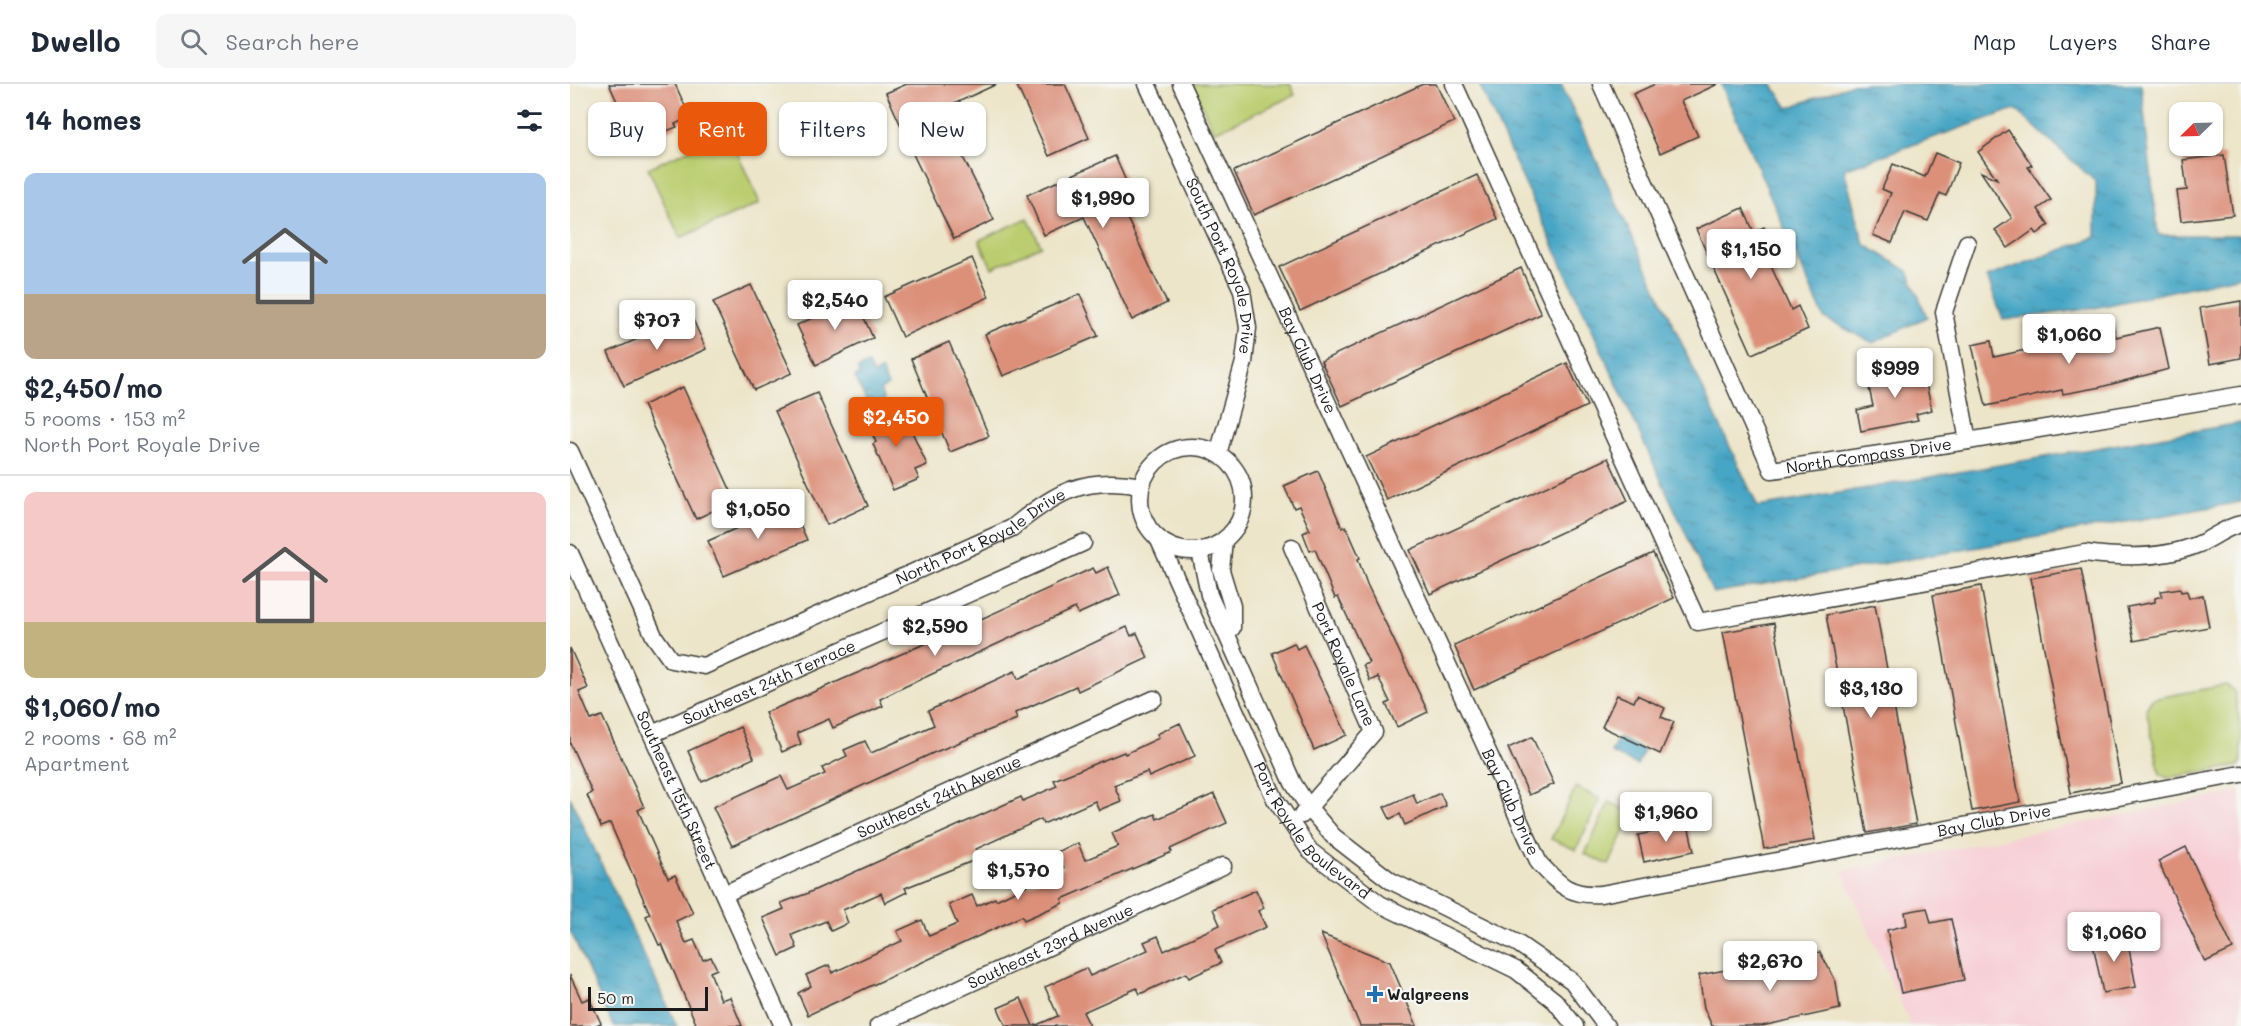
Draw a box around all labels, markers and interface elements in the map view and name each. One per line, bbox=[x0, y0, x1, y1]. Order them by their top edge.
search box bbox=[156, 14, 576, 68]
text: Dwello bbox=[30, 23, 120, 59]
icon: search bbox=[177, 25, 210, 58]
text: Search here bbox=[225, 27, 359, 56]
text: Map bbox=[1973, 28, 2016, 55]
text: Layers bbox=[2049, 28, 2118, 55]
text: Share bbox=[2151, 28, 2211, 55]
chip: Buy bbox=[588, 102, 666, 156]
chip: Rent bbox=[678, 102, 767, 156]
chip: Filters bbox=[779, 102, 887, 156]
chip: New bbox=[899, 102, 986, 156]
north arrow bbox=[2169, 102, 2223, 156]
map controls bbox=[2169, 102, 2223, 156]
text: 14 homes bbox=[24, 103, 142, 137]
icon: filters bbox=[513, 104, 546, 137]
street label: South Port Royale Drive bbox=[1182, 174, 1259, 356]
pin: $1,990 bbox=[1054, 178, 1152, 229]
text: $1,990 bbox=[1071, 184, 1135, 210]
icon: home bbox=[231, 212, 339, 320]
pin: $1,150 bbox=[1702, 229, 1800, 280]
text: $1,150 bbox=[1721, 235, 1781, 261]
pin: $2,540 bbox=[786, 280, 884, 331]
text: $2,540 bbox=[802, 286, 868, 312]
pin: $707 bbox=[621, 300, 693, 351]
street label: Bay Club Drive bbox=[1275, 303, 1342, 417]
text: $707 bbox=[633, 306, 681, 332]
pin: $1,060 bbox=[2020, 314, 2118, 365]
text: $1,060 bbox=[2036, 320, 2102, 346]
pin: $999 bbox=[1859, 348, 1931, 399]
text: $999 bbox=[1871, 354, 1919, 380]
text: $2,450/mo bbox=[24, 371, 163, 405]
pin: $2,450 bbox=[847, 397, 945, 448]
text: $2,450 bbox=[863, 403, 929, 429]
text: 5 rooms · 153 m² bbox=[24, 405, 185, 431]
text: North Port Royale Drive bbox=[24, 431, 261, 457]
street label: North Compass Drive bbox=[1784, 433, 1953, 478]
street label: North Port Royale Drive bbox=[892, 483, 1069, 589]
pin: $1,050 bbox=[709, 489, 807, 540]
text: $1,050 bbox=[726, 495, 790, 521]
icon: home bbox=[231, 531, 339, 639]
street label: Port Royale Lane bbox=[1308, 598, 1381, 729]
pin: $2,590 bbox=[886, 606, 984, 657]
text: $2,590 bbox=[902, 612, 968, 638]
street label: Southeast 24th Terrace bbox=[679, 634, 859, 729]
pin: $3,130 bbox=[1822, 668, 1920, 719]
text: $3,130 bbox=[1839, 674, 1903, 700]
text: $1,060/mo bbox=[24, 690, 160, 724]
street label: Southeast 15th Street bbox=[632, 707, 722, 873]
text: 2 rooms · 68 m² bbox=[24, 724, 177, 750]
street label: Bay Club Drive bbox=[1478, 745, 1545, 858]
text: Apartment bbox=[24, 750, 130, 776]
street label: Southeast 24th Avenue bbox=[853, 750, 1024, 842]
street label: Port Royale Boulevard bbox=[1250, 758, 1375, 903]
pin: $1,960 bbox=[1617, 792, 1715, 843]
text: $1,960 bbox=[1634, 798, 1698, 824]
street label: Bay Club Drive bbox=[1935, 799, 2053, 841]
pin: $1,570 bbox=[969, 850, 1067, 901]
text: $1,570 bbox=[986, 856, 1050, 882]
street label: Southeast 23rd Avenue bbox=[964, 898, 1136, 993]
pin: $1,060 bbox=[2065, 912, 2163, 963]
text: $1,060 bbox=[2081, 918, 2147, 944]
pin: $2,670 bbox=[1721, 941, 1819, 992]
text: $2,670 bbox=[1737, 947, 1803, 973]
place label: Walgreens bbox=[1387, 983, 1469, 1004]
scale bar bbox=[588, 984, 708, 1012]
text: 50 m bbox=[597, 987, 634, 1008]
marker: Walgreens bbox=[1368, 987, 1382, 1001]

